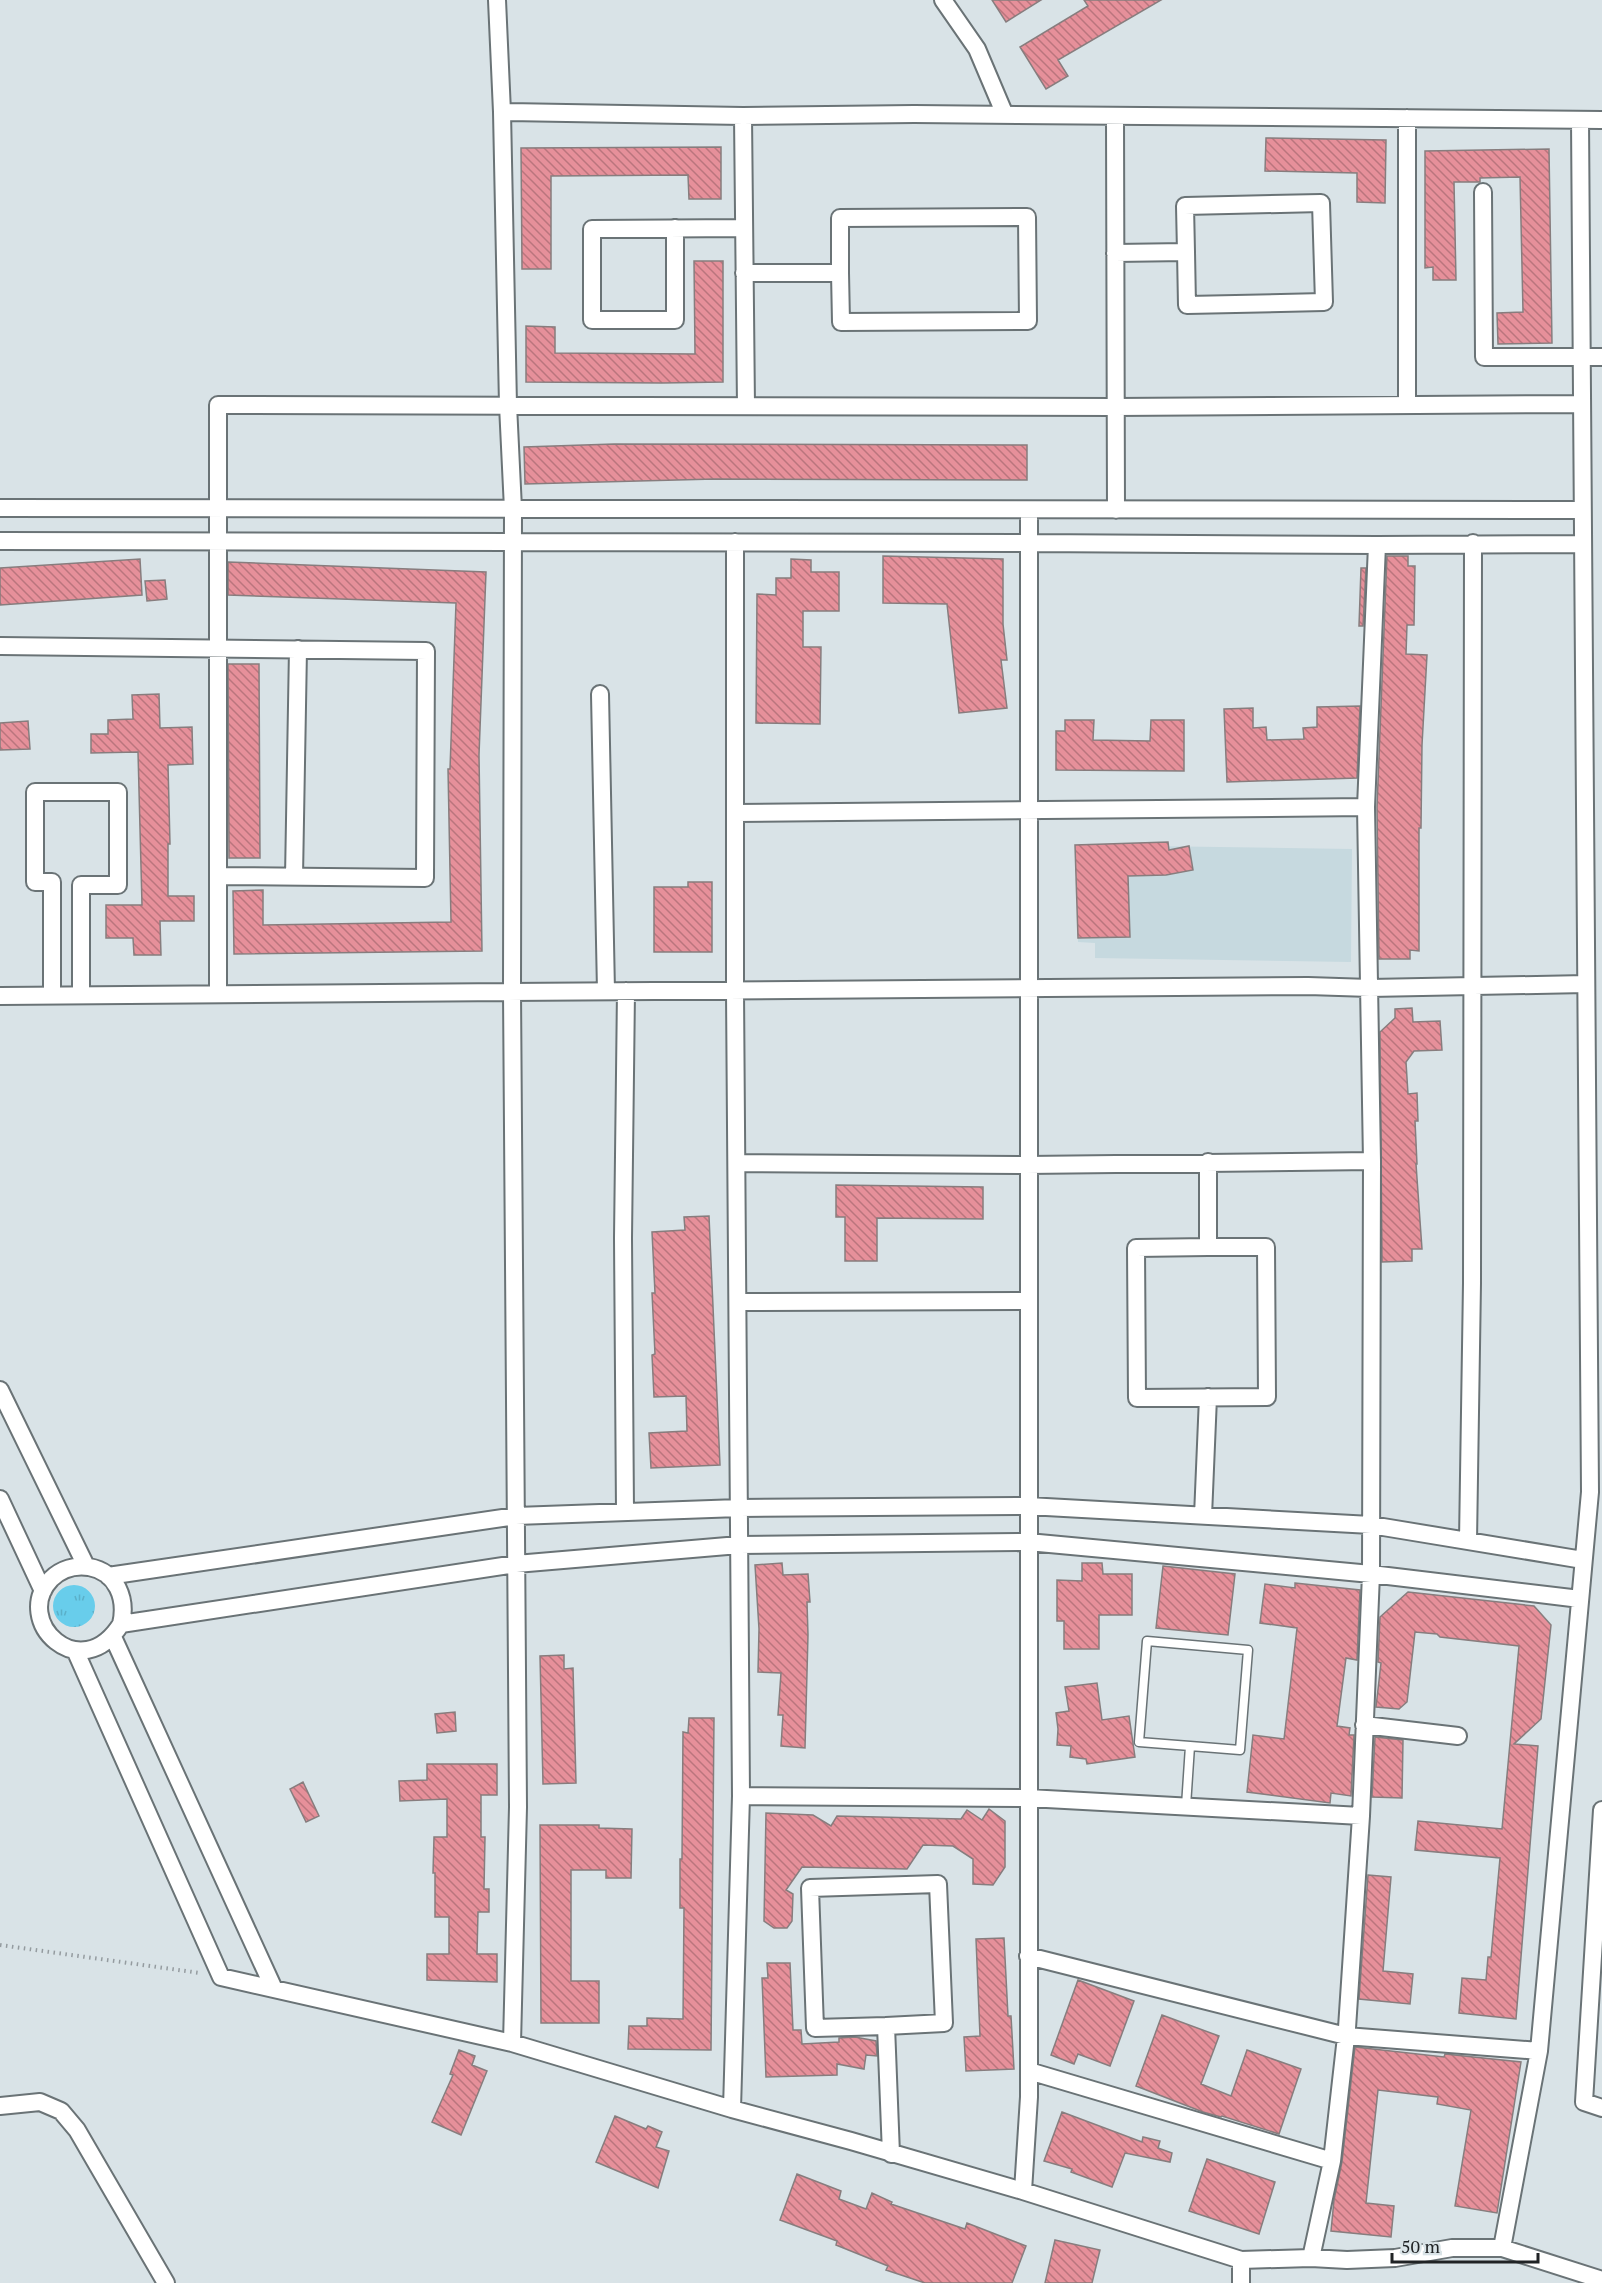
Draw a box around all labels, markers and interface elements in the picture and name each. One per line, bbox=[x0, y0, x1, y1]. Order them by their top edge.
scale bar bbox=[1392, 2226, 1538, 2264]
text: 50 m bbox=[1401, 2234, 1441, 2258]

